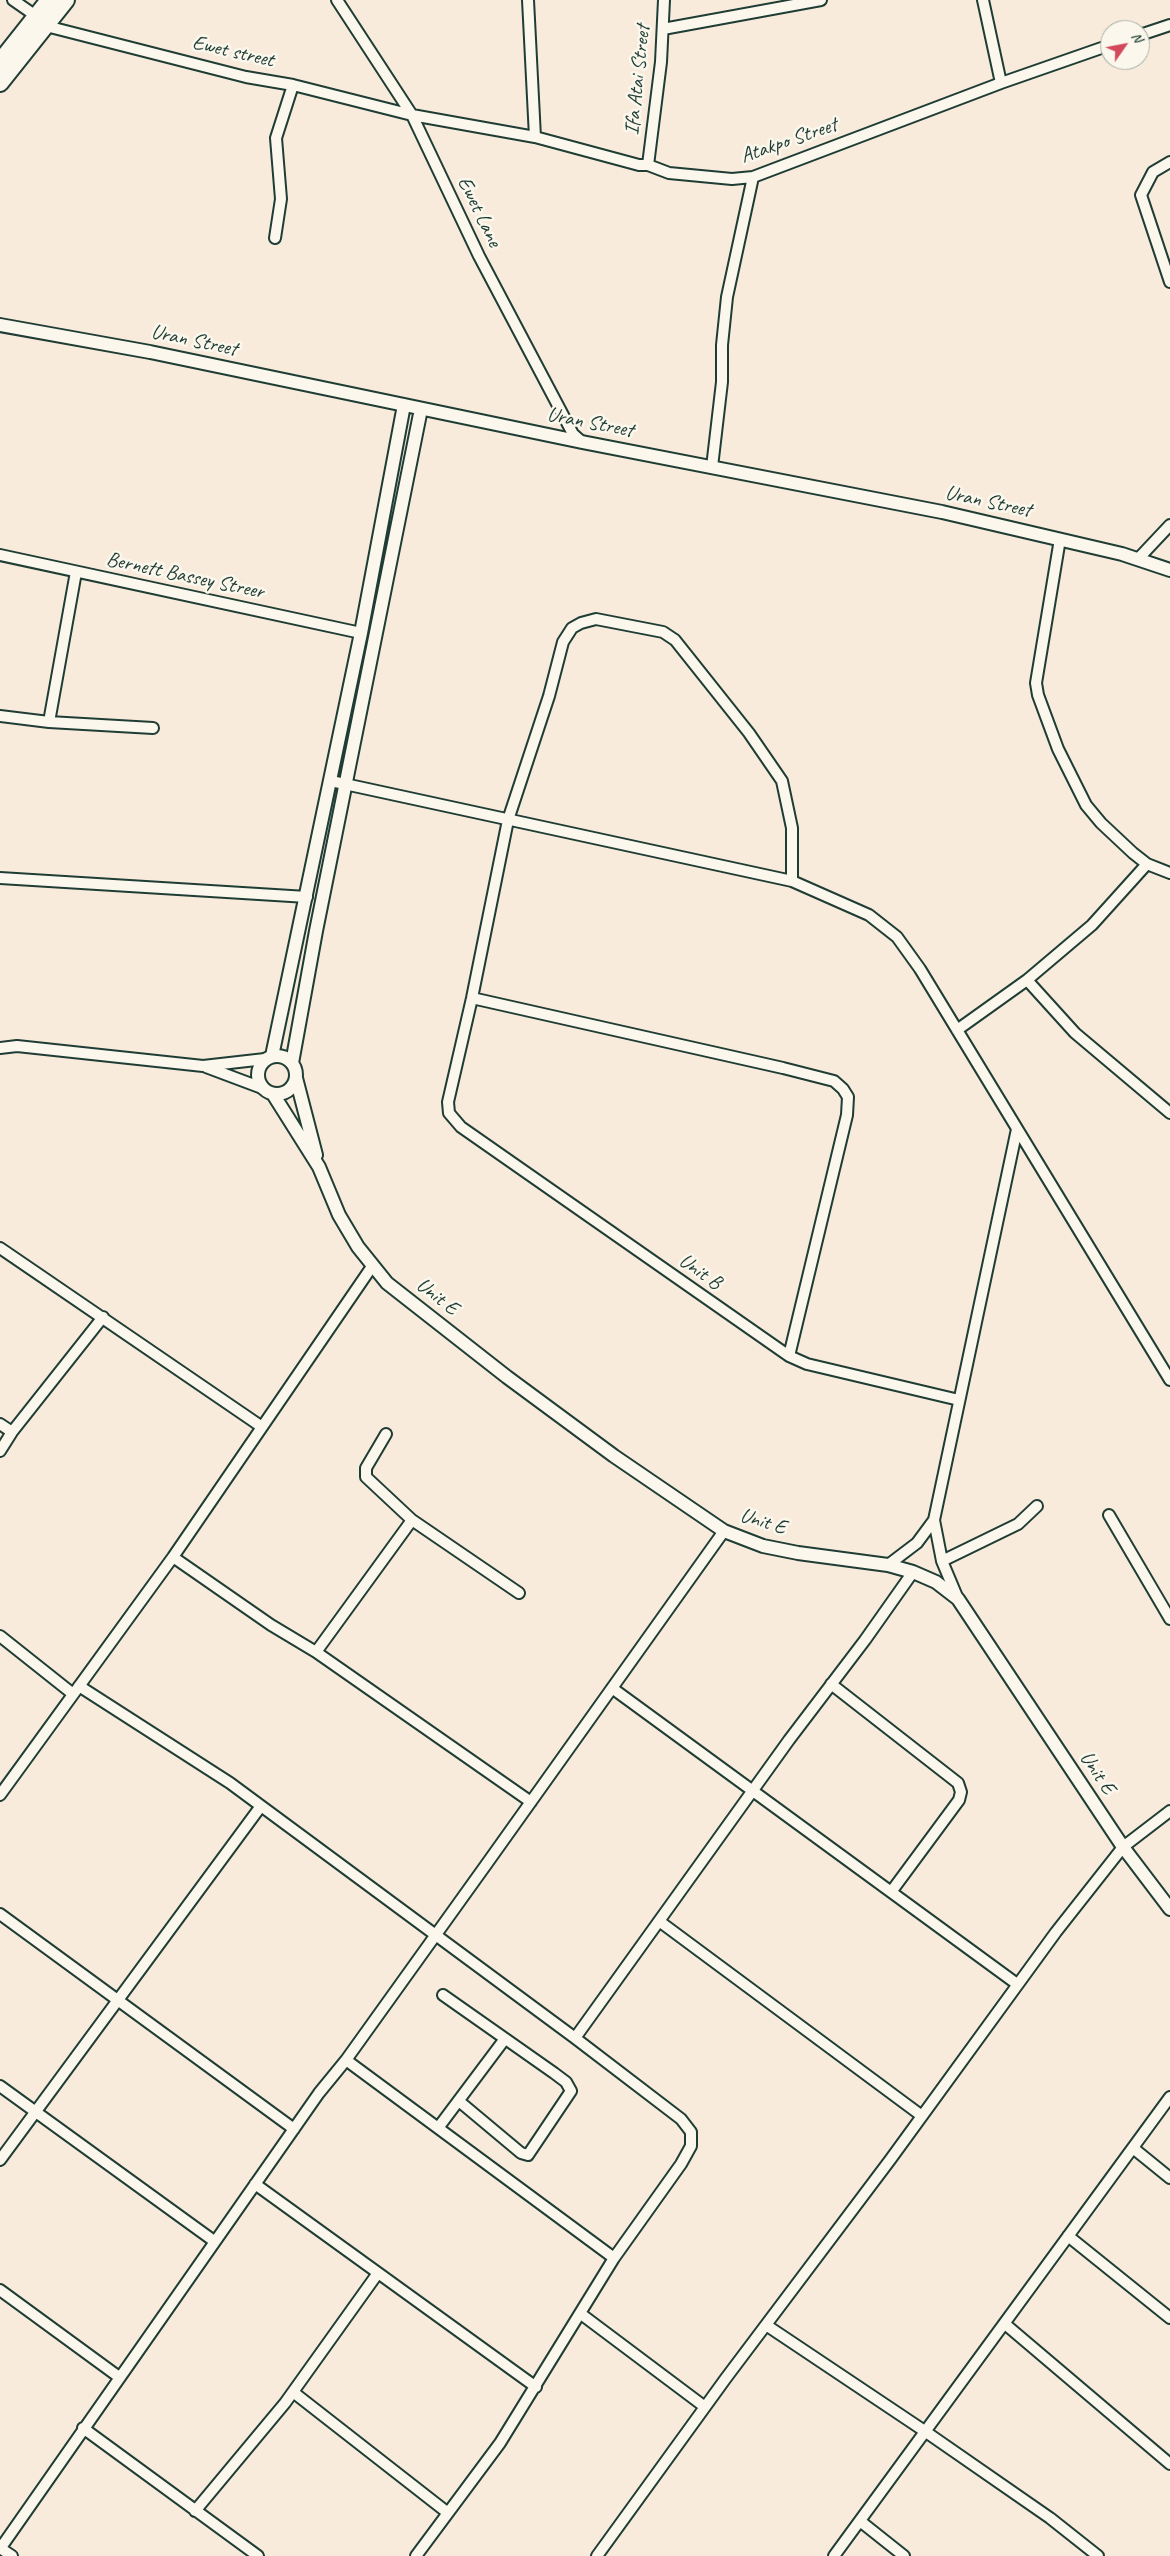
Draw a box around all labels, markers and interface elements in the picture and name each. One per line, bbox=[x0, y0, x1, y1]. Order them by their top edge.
north arrow bbox=[1100, 20, 1150, 70]
street label: Ifa Atai Street bbox=[620, 24, 656, 136]
text: N bbox=[1128, 29, 1147, 45]
street label: Ewet street bbox=[190, 30, 276, 74]
street label: Atakpo Street bbox=[737, 113, 841, 169]
street label: Ewet Lane bbox=[451, 173, 507, 251]
street label: Uran Street bbox=[149, 320, 239, 362]
street label: Uran Street bbox=[545, 402, 635, 444]
street label: Uran Street bbox=[943, 481, 1033, 523]
street label: Bernett Bassey Streer bbox=[104, 547, 266, 605]
street label: Unit B bbox=[674, 1248, 726, 1296]
street label: Unit E bbox=[411, 1273, 463, 1321]
street label: Unit E bbox=[737, 1503, 789, 1541]
street label: Unit E bbox=[1074, 1747, 1120, 1799]

